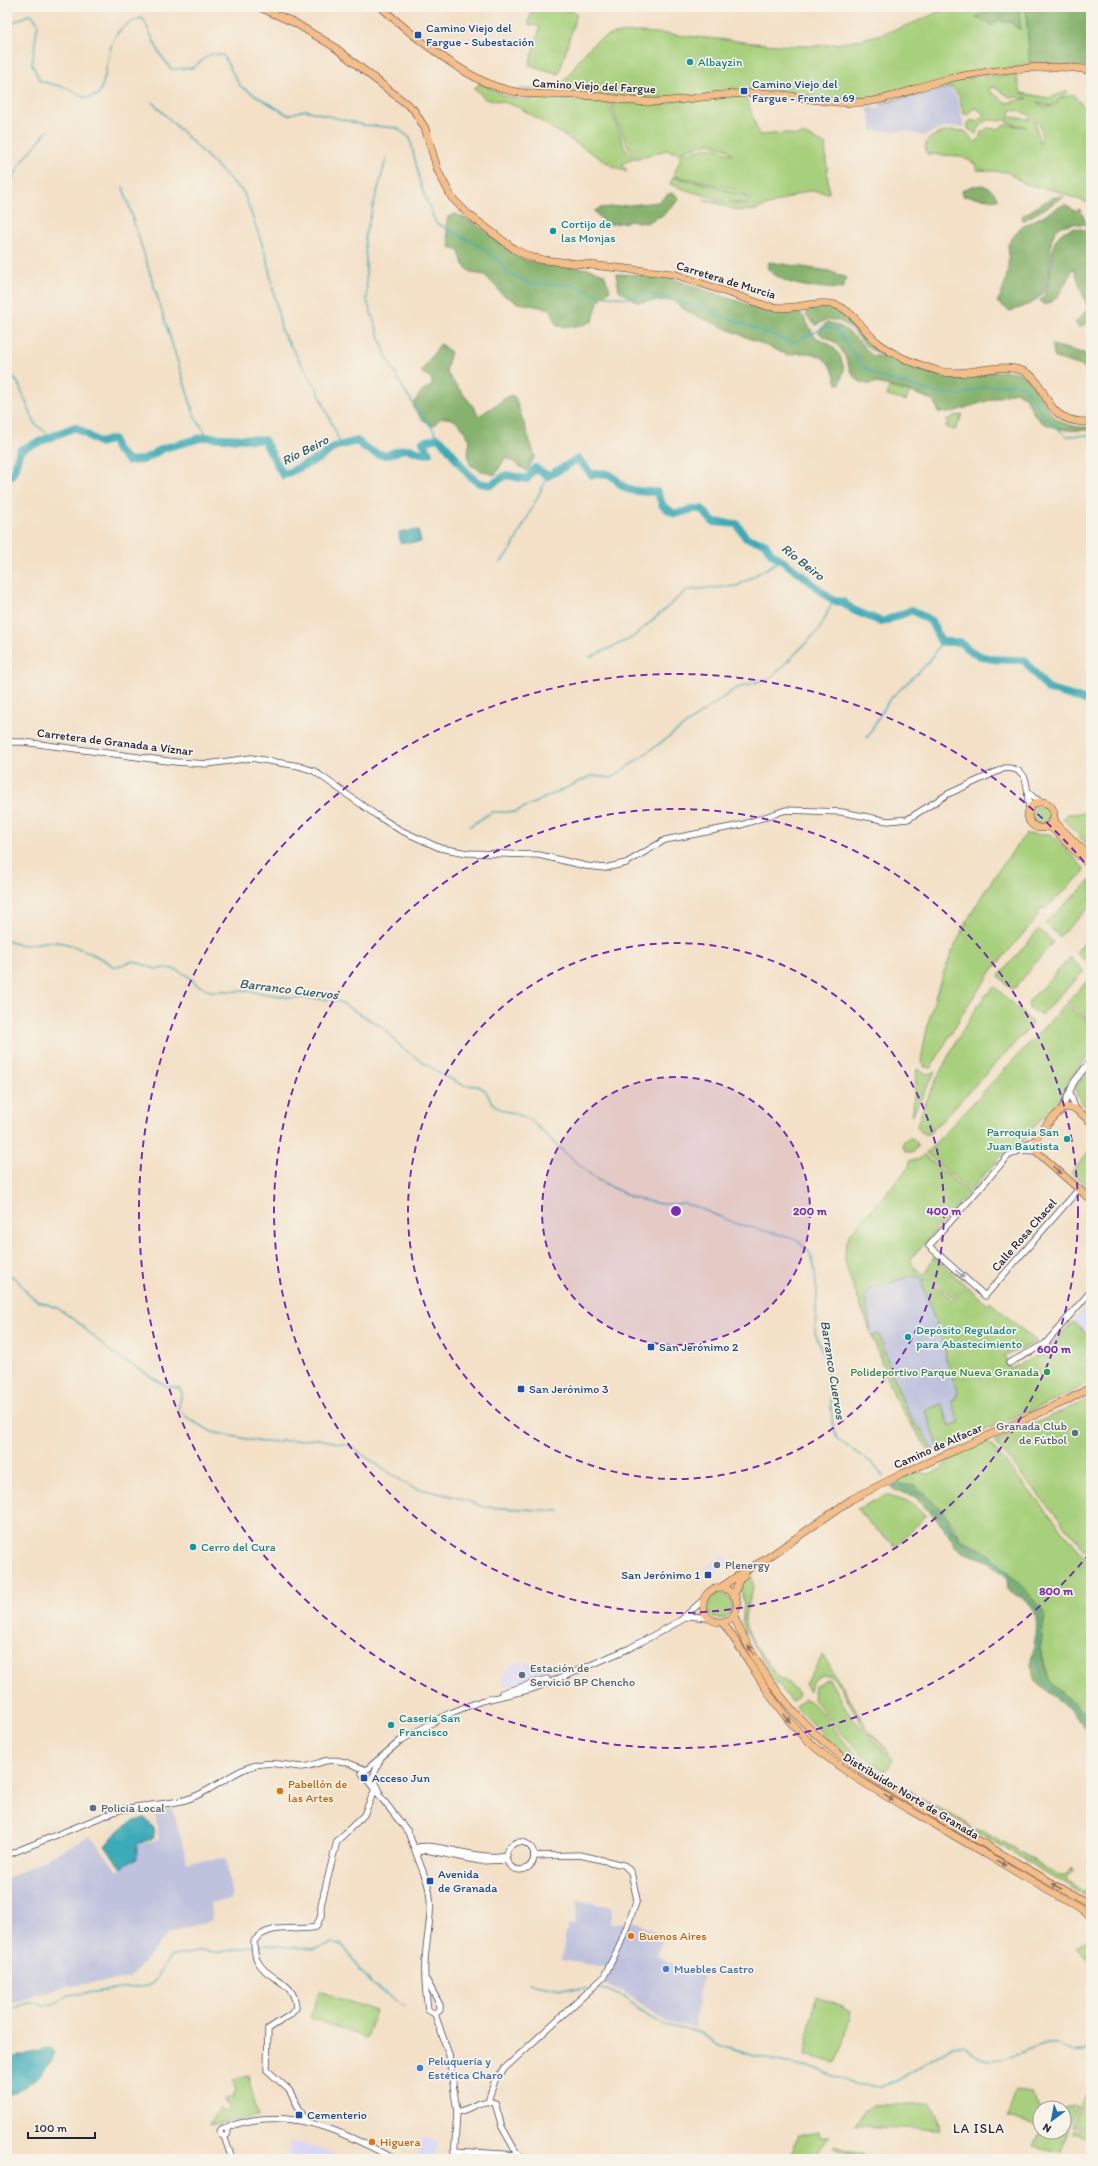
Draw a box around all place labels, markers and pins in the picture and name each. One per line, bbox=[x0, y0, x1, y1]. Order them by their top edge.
place label: Camino Viejo del Fargue - Subestación bbox=[426, 21, 535, 49]
marker: Camino Viejo del Fargue - Subestación bbox=[413, 30, 423, 40]
place label: Albayzin bbox=[698, 55, 743, 69]
marker: Albayzin bbox=[685, 57, 695, 67]
place label: Camino Viejo del Fargue - Frente a 69 bbox=[752, 77, 855, 105]
marker: Camino Viejo del Fargue - Frente a 69 bbox=[739, 86, 749, 96]
place label: Cortijo de las Monjas bbox=[561, 217, 616, 245]
marker: Cortijo de las Monjas bbox=[548, 226, 558, 236]
place label: Parroquia San Juan Bautista bbox=[987, 1125, 1060, 1153]
marker: Parroquia San Juan Bautista bbox=[1062, 1134, 1072, 1144]
centre of rings bbox=[669, 1204, 683, 1218]
place label: Depósito Regulador para Abastecimiento bbox=[916, 1323, 1022, 1351]
marker: Depósito Regulador para Abastecimiento bbox=[903, 1332, 913, 1342]
place label: San Jerónimo 2 bbox=[659, 1340, 739, 1354]
marker: San Jerónimo 2 bbox=[646, 1342, 656, 1352]
place label: Polideportivo Parque Nueva Granada bbox=[850, 1365, 1040, 1379]
marker: Polideportivo Parque Nueva Granada bbox=[1042, 1367, 1052, 1377]
place label: San Jerónimo 3 bbox=[529, 1382, 609, 1396]
marker: San Jerónimo 3 bbox=[516, 1384, 526, 1394]
place label: Granada Club de Fútbol bbox=[996, 1419, 1068, 1447]
marker: Granada Club de Fútbol bbox=[1070, 1428, 1080, 1438]
place label: Cerro del Cura bbox=[201, 1540, 276, 1554]
marker: Cerro del Cura bbox=[188, 1542, 198, 1552]
place label: Plenergy bbox=[725, 1558, 770, 1572]
marker: Plenergy bbox=[712, 1560, 722, 1570]
place label: San Jerónimo 1 bbox=[621, 1568, 700, 1582]
marker: San Jerónimo 1 bbox=[703, 1570, 713, 1580]
place label: Estación de Servicio BP Chencho bbox=[530, 1661, 635, 1689]
marker: Estación de Servicio BP Chencho bbox=[517, 1670, 527, 1680]
place label: Casería San Francisco bbox=[399, 1711, 461, 1739]
marker: Casería San Francisco bbox=[386, 1720, 396, 1730]
place label: Acceso Jun bbox=[372, 1771, 430, 1785]
marker: Acceso Jun bbox=[359, 1773, 369, 1783]
place label: Pabellón de las Artes bbox=[288, 1777, 347, 1805]
marker: Pabellón de las Artes bbox=[275, 1786, 285, 1796]
place label: Policía Local bbox=[101, 1801, 165, 1815]
marker: Policía Local bbox=[88, 1803, 98, 1813]
place label: Avenida de Granada bbox=[438, 1867, 498, 1895]
marker: Avenida de Granada bbox=[425, 1876, 435, 1886]
place label: Buenos Aires bbox=[639, 1929, 707, 1943]
marker: Buenos Aires bbox=[626, 1931, 636, 1941]
place label: Muebles Castro bbox=[674, 1962, 754, 1976]
marker: Muebles Castro bbox=[661, 1964, 671, 1974]
place label: Peluquería y Estética Charo bbox=[428, 2054, 503, 2082]
marker: Peluquería y Estética Charo bbox=[415, 2063, 425, 2073]
place label: Cementerio bbox=[307, 2108, 367, 2122]
marker: Cementerio bbox=[294, 2110, 304, 2120]
place label: Higuera bbox=[380, 2135, 421, 2149]
marker: Higuera bbox=[367, 2137, 377, 2147]

